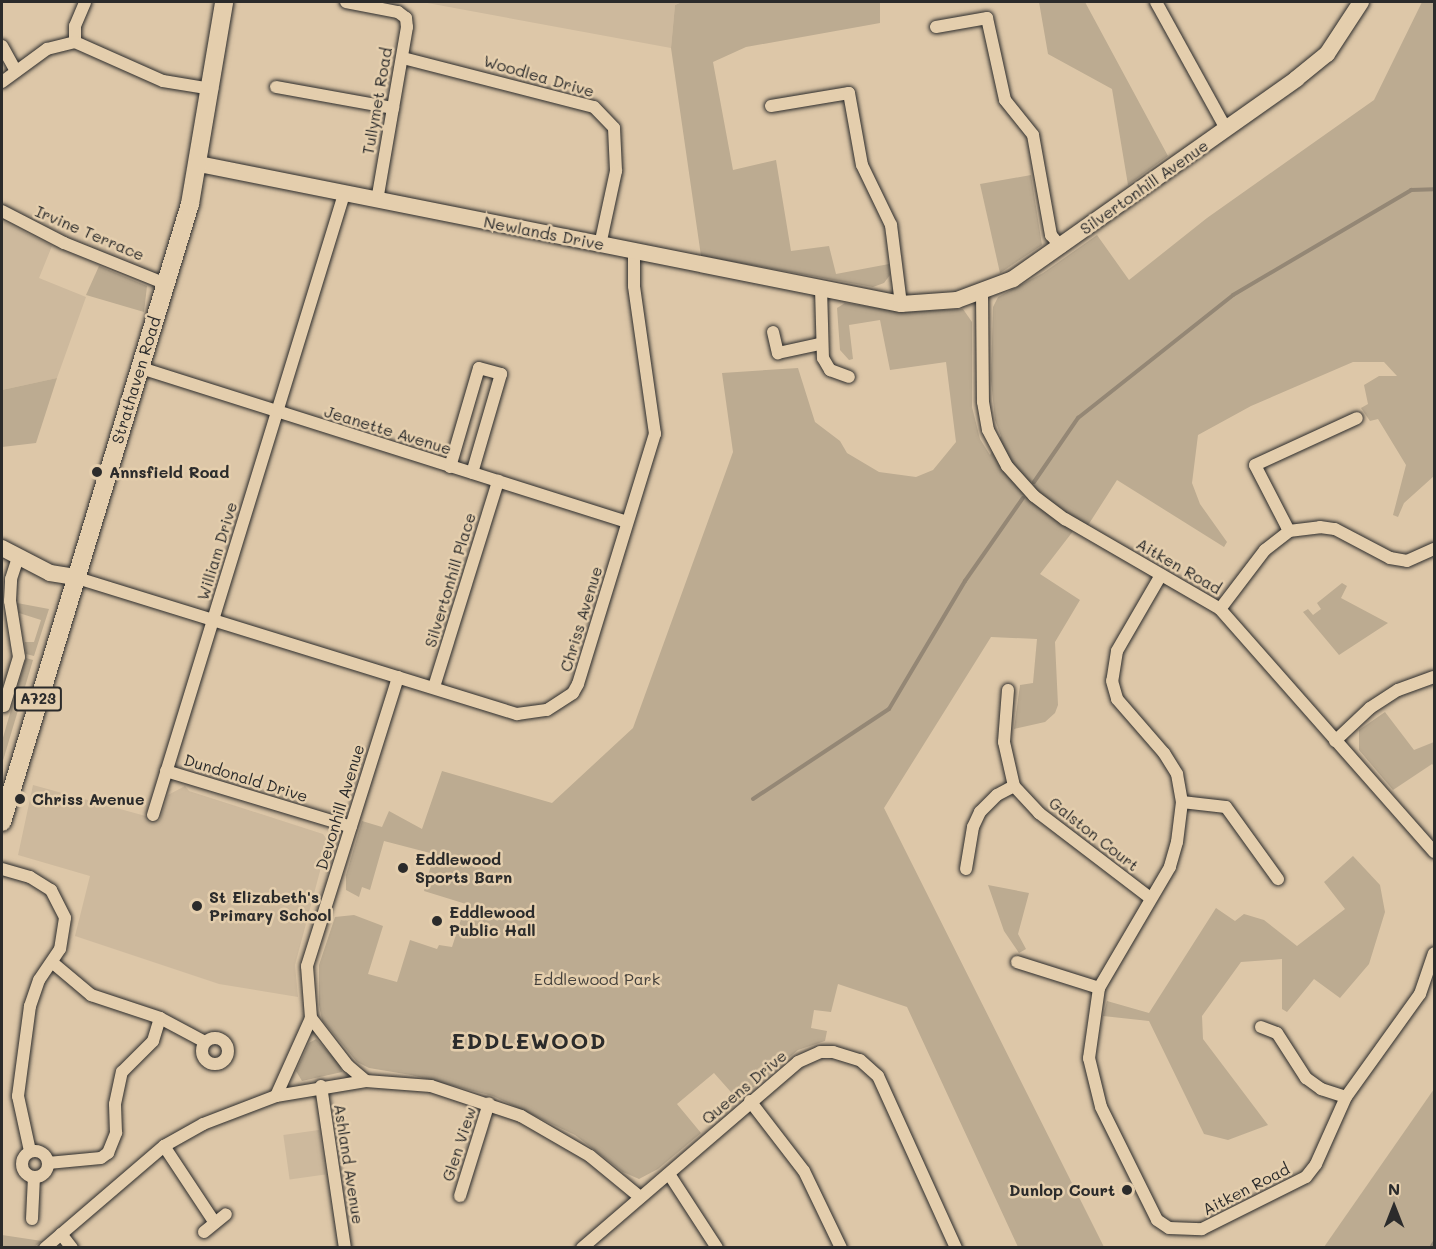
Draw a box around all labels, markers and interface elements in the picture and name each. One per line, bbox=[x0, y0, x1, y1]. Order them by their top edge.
street label: Tullymet Road bbox=[358, 46, 396, 156]
street label: Woodlea Drive bbox=[481, 51, 597, 101]
street label: Silvertonhill Avenue bbox=[1076, 136, 1212, 238]
street label: Irvine Terrace bbox=[33, 201, 147, 265]
street label: Newlands Drive bbox=[482, 212, 606, 254]
street label: Strathaven Road bbox=[107, 314, 165, 446]
street label: Jeanette Avenue bbox=[322, 402, 454, 458]
place label: Annsfield Road bbox=[109, 462, 229, 482]
marker: Annsfield Road bbox=[90, 465, 104, 479]
street label: William Drive bbox=[193, 499, 241, 603]
street label: Silvertonhill Place bbox=[420, 510, 480, 650]
street label: Aitken Road bbox=[1133, 534, 1225, 598]
street label: Chriss Avenue bbox=[556, 564, 606, 674]
road number: A723 bbox=[12, 687, 63, 711]
street label: Devonhill Avenue bbox=[312, 742, 368, 872]
street label: Dundonald Drive bbox=[182, 750, 310, 806]
place label: Chriss Avenue bbox=[32, 789, 144, 809]
marker: Chriss Avenue bbox=[13, 792, 27, 806]
street label: Galston Court bbox=[1045, 793, 1143, 875]
place label: Eddlewood Sports Barn bbox=[415, 849, 512, 887]
marker: Eddlewood Sports Barn bbox=[396, 861, 410, 875]
place label: St Elizabeth's Primary School bbox=[209, 887, 332, 925]
marker: St Elizabeth's Primary School bbox=[190, 899, 204, 913]
place label: Eddlewood Public Hall bbox=[449, 902, 536, 940]
marker: Eddlewood Public Hall bbox=[430, 914, 444, 928]
park label: Eddlewood Park bbox=[534, 969, 660, 989]
district label: EDDLEWOOD bbox=[451, 1028, 607, 1054]
street label: Queens Drive bbox=[698, 1046, 790, 1128]
street label: Ashland Avenue bbox=[330, 1103, 368, 1225]
street label: Glen View bbox=[438, 1104, 480, 1184]
street label: Aitken Road bbox=[1199, 1159, 1293, 1219]
north arrow bbox=[1364, 1177, 1424, 1237]
text: N bbox=[1388, 1178, 1400, 1199]
place label: Dunlop Court bbox=[1009, 1180, 1115, 1200]
marker: Dunlop Court bbox=[1120, 1183, 1134, 1197]

